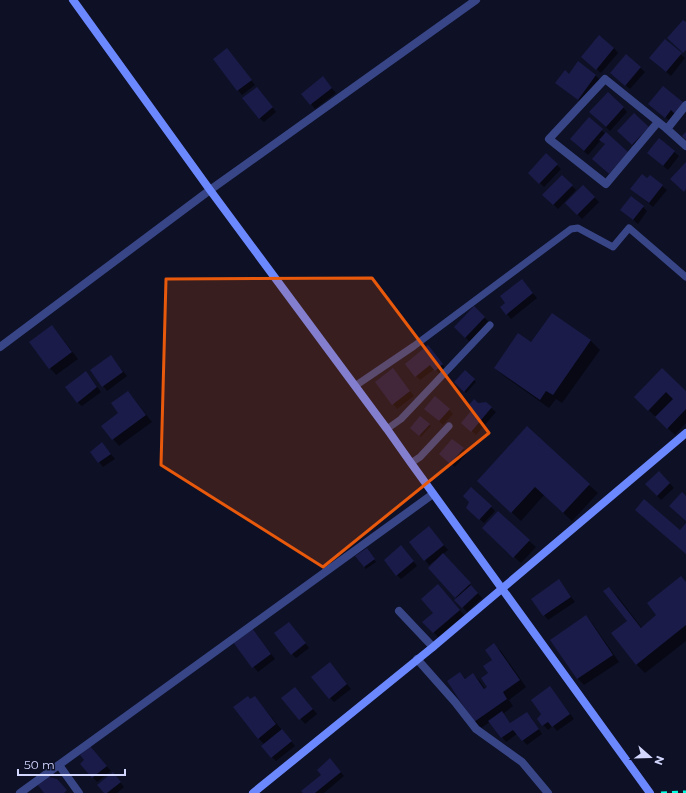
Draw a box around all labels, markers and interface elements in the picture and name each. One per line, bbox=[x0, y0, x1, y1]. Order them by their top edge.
north arrow bbox=[630, 737, 670, 777]
scale bar bbox=[18, 751, 125, 777]
text: N bbox=[651, 754, 667, 767]
text: 50 m bbox=[24, 757, 55, 772]

